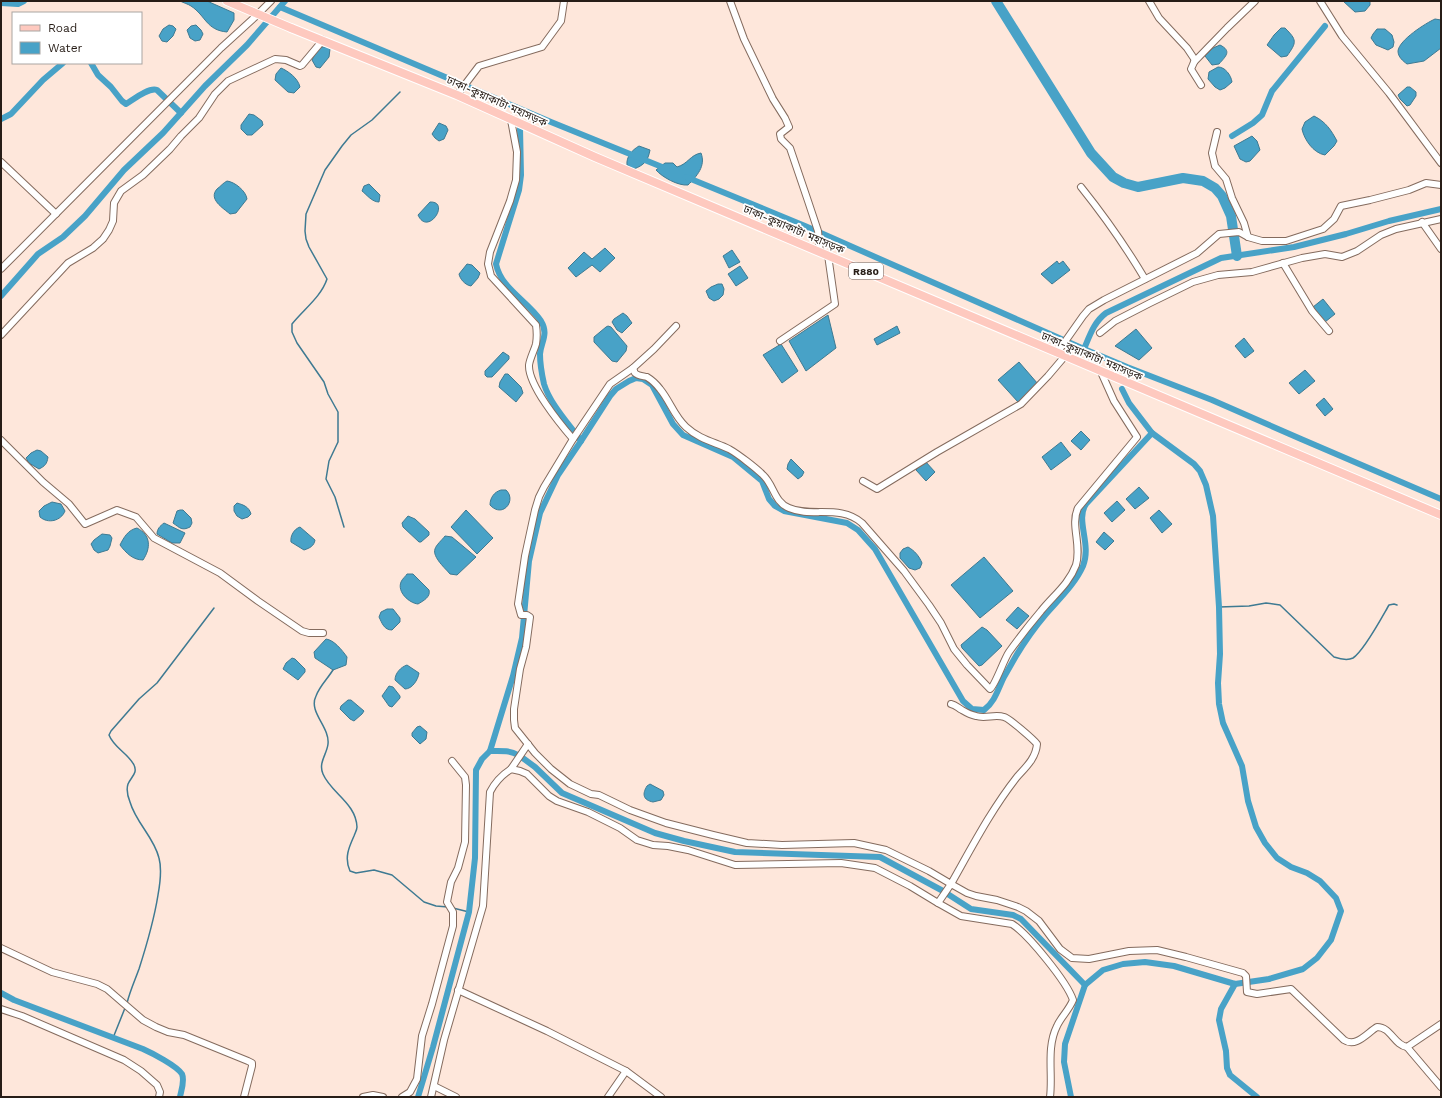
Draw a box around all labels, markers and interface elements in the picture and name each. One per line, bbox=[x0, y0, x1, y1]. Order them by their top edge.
legend bbox=[12, 12, 142, 64]
text: Road bbox=[48, 21, 77, 35]
text: Water bbox=[48, 41, 83, 55]
street label: ঢাকা-কুয়াকাটা মহাসড়ক bbox=[444, 73, 549, 130]
street label: ঢাকা-কুয়াকাটা মহাসড়ক bbox=[740, 202, 846, 257]
road number: R880 bbox=[849, 263, 883, 279]
street label: ঢাকা-কুয়াকাটা মহাসড়ক bbox=[1038, 329, 1144, 384]

